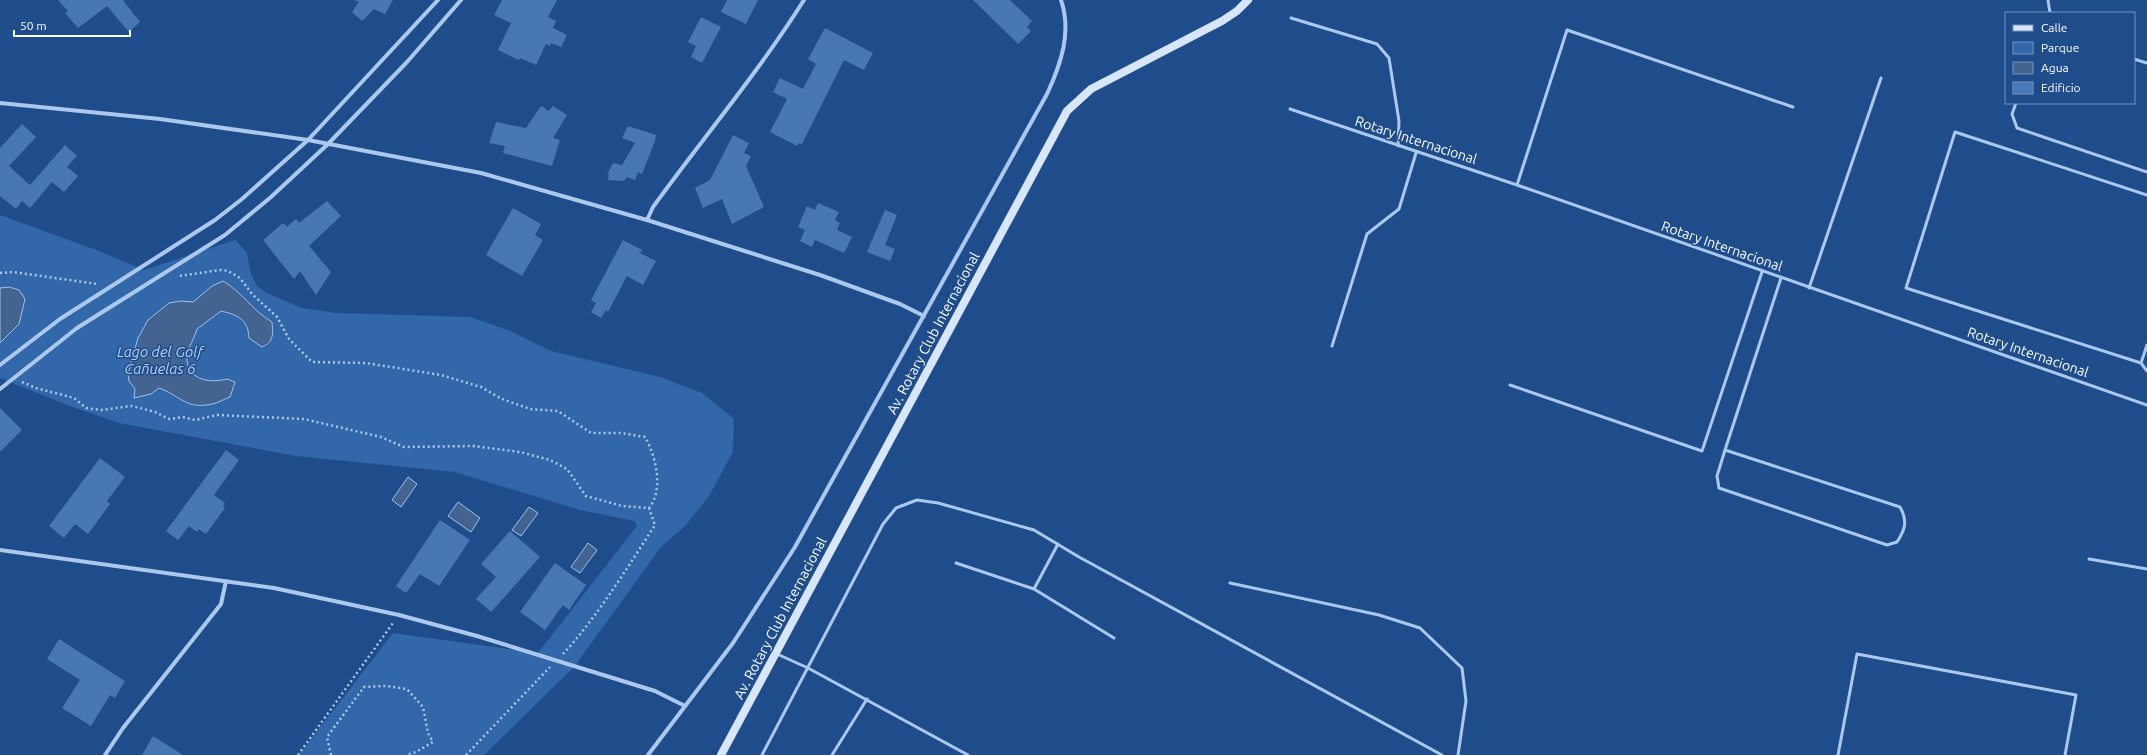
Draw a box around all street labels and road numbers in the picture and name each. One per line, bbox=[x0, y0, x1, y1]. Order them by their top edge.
street label: Rotary Internacional bbox=[1353, 113, 1479, 167]
street label: Rotary Internacional bbox=[1659, 218, 1785, 274]
street label: Av. Rotary Club Internacional bbox=[883, 249, 983, 417]
street label: Rotary Internacional bbox=[1965, 324, 2091, 380]
street label: Av. Rotary Club Internacional bbox=[730, 534, 830, 702]

